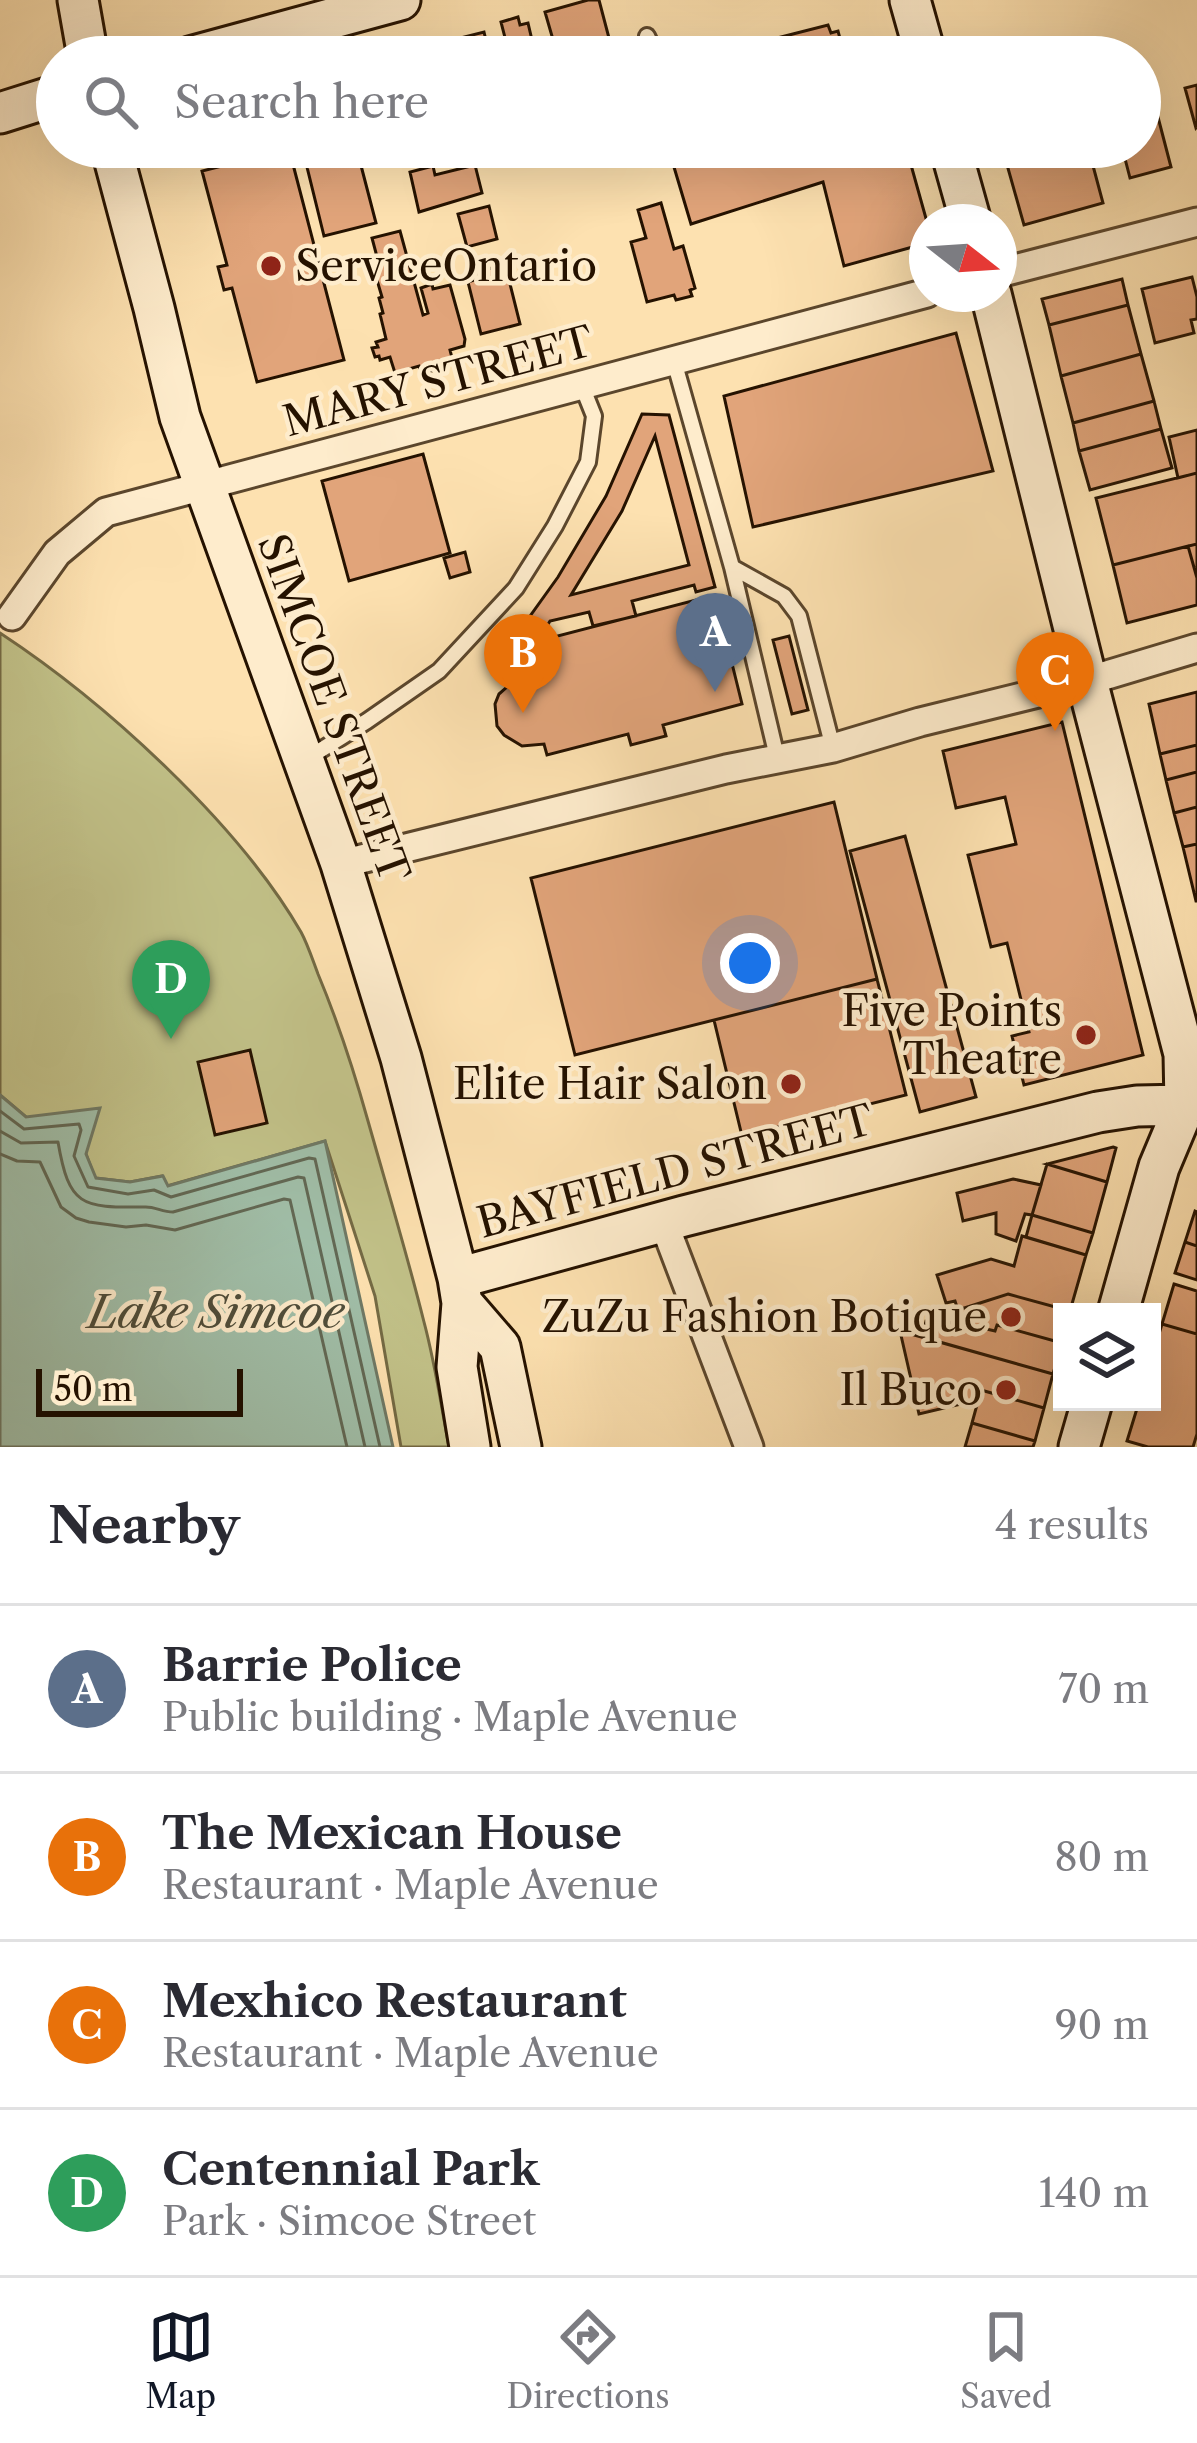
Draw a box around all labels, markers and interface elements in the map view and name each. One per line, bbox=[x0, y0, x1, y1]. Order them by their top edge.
search box bbox=[36, 36, 1161, 168]
icon: search bbox=[78, 69, 144, 135]
text: Search here bbox=[174, 74, 429, 130]
north arrow bbox=[909, 204, 1017, 312]
place label: ServiceOntario bbox=[295, 240, 597, 292]
marker: ServiceOntario bbox=[258, 253, 284, 279]
street label: MARY STREET bbox=[277, 315, 599, 447]
street label: SIMCOE STREET bbox=[247, 527, 421, 890]
pin: A bbox=[676, 593, 754, 692]
pin: B bbox=[484, 614, 562, 713]
pin: C bbox=[1016, 632, 1094, 731]
your location bbox=[720, 933, 780, 993]
pin: D bbox=[132, 940, 210, 1039]
place label: Five Points Theatre bbox=[842, 985, 1062, 1085]
marker: Five Points Theatre bbox=[1073, 1022, 1099, 1048]
place label: Elite Hair Salon bbox=[453, 1058, 767, 1110]
marker: Elite Hair Salon bbox=[778, 1071, 804, 1097]
street label: BAYFIELD STREET bbox=[472, 1093, 879, 1249]
water label: Lake Simcoe bbox=[85, 1284, 346, 1340]
place label: ZuZu Fashion Botique bbox=[542, 1291, 987, 1343]
map controls bbox=[1053, 1303, 1161, 1411]
button: layers bbox=[1053, 1303, 1161, 1411]
marker: ZuZu Fashion Botique bbox=[998, 1304, 1024, 1330]
scale bar bbox=[36, 1363, 243, 1416]
place label: Il Buco bbox=[840, 1364, 982, 1416]
text: 50 m bbox=[54, 1369, 132, 1410]
marker: Il Buco bbox=[993, 1377, 1019, 1403]
text: Nearby bbox=[48, 1494, 240, 1556]
text: 4 results bbox=[995, 1501, 1149, 1549]
text: Barrie Police bbox=[162, 1637, 462, 1693]
text: A bbox=[72, 1665, 102, 1713]
text: 70 m bbox=[1058, 1665, 1149, 1713]
text: Public building · Maple Avenue bbox=[162, 1693, 738, 1741]
text: The Mexican House bbox=[162, 1805, 622, 1861]
text: B bbox=[73, 1833, 102, 1881]
text: 80 m bbox=[1054, 1833, 1149, 1881]
text: Restaurant · Maple Avenue bbox=[162, 1861, 659, 1909]
text: Mexhico Restaurant bbox=[162, 1973, 627, 2029]
text: C bbox=[71, 2001, 103, 2049]
text: 90 m bbox=[1055, 2001, 1149, 2049]
text: Restaurant · Maple Avenue bbox=[162, 2029, 659, 2077]
text: Centennial Park bbox=[162, 2141, 539, 2197]
text: D bbox=[70, 2169, 104, 2217]
text: 140 m bbox=[1039, 2169, 1149, 2217]
text: Park · Simcoe Street bbox=[162, 2197, 536, 2245]
tab: Map bbox=[145, 2304, 216, 2417]
tab: Directions bbox=[507, 2304, 670, 2417]
tab: Saved bbox=[960, 2304, 1052, 2417]

